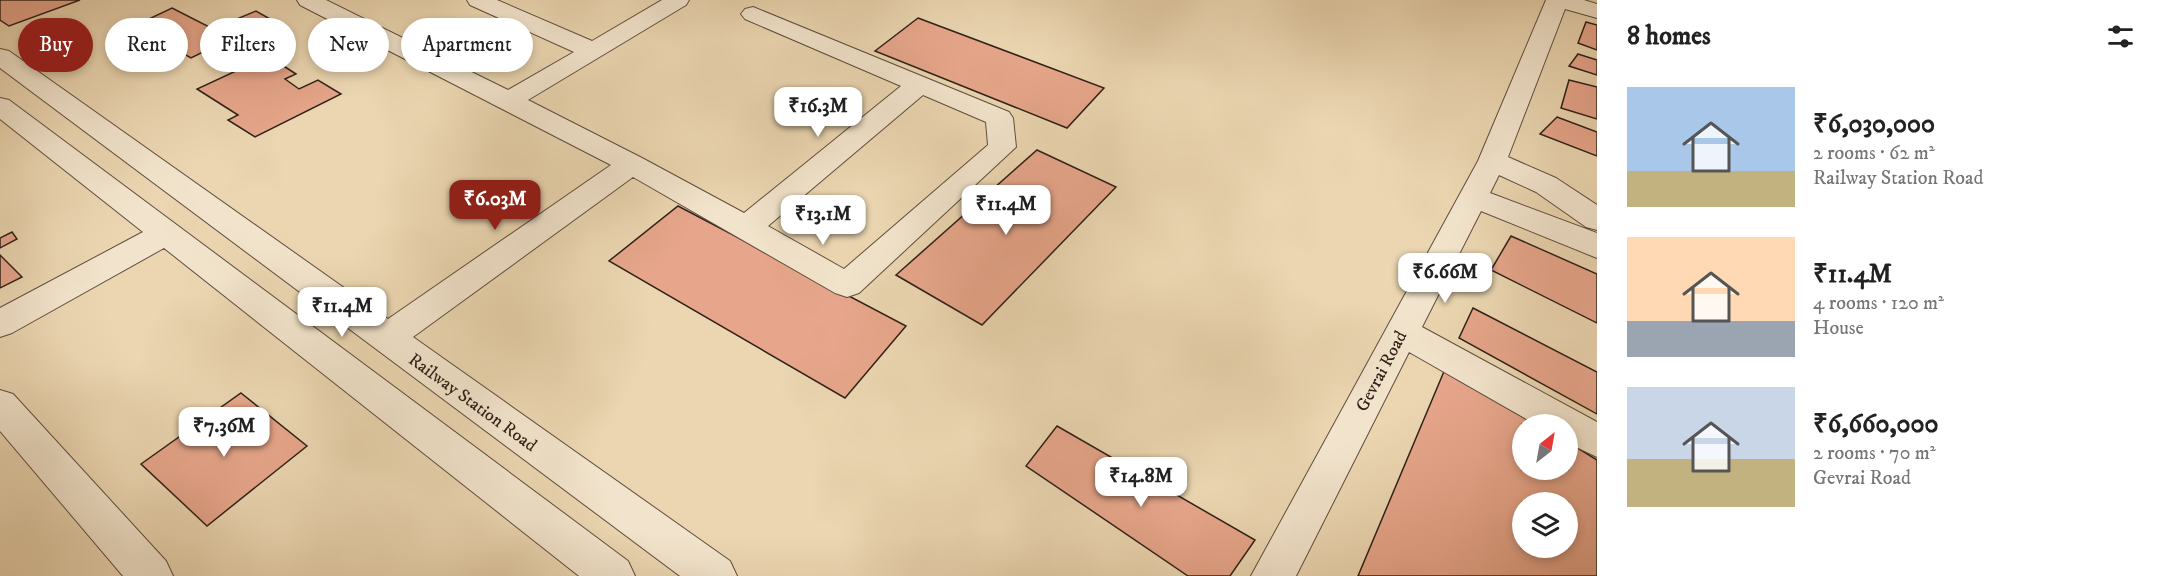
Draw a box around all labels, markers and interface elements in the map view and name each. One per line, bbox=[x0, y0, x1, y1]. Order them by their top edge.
chip: Buy bbox=[18, 18, 93, 72]
chip: Rent bbox=[105, 18, 188, 72]
chip: Filters bbox=[200, 18, 296, 72]
chip: New bbox=[308, 18, 389, 72]
chip: Apartment bbox=[401, 18, 533, 72]
text: 8 homes bbox=[1627, 20, 1711, 53]
icon: filters bbox=[2104, 20, 2137, 53]
pin: ₹16.3M bbox=[769, 87, 867, 138]
text: ₹16.3M bbox=[788, 94, 848, 119]
text: ₹6,030,000 bbox=[1813, 108, 1935, 141]
icon: home bbox=[1675, 111, 1747, 183]
text: 2 rooms · 62 m² bbox=[1813, 141, 1935, 166]
text: Railway Station Road bbox=[1813, 166, 1984, 191]
pin: ₹6.03M bbox=[446, 180, 544, 231]
pin: ₹11.4M bbox=[957, 185, 1055, 236]
text: ₹6.03M bbox=[463, 187, 527, 212]
text: ₹11.4M bbox=[976, 192, 1036, 217]
pin: ₹13.1M bbox=[774, 195, 872, 246]
text: ₹13.1M bbox=[795, 202, 851, 227]
pin: ₹6.66M bbox=[1396, 253, 1494, 304]
text: ₹11.4M bbox=[1813, 258, 1892, 291]
text: ₹6.66M bbox=[1412, 260, 1478, 285]
icon: home bbox=[1675, 261, 1747, 333]
pin: ₹11.4M bbox=[293, 287, 391, 338]
text: 4 rooms · 120 m² bbox=[1813, 291, 1944, 316]
text: ₹11.4M bbox=[312, 294, 372, 319]
text: House bbox=[1813, 316, 1864, 341]
street label: Gevrai Road bbox=[1351, 327, 1412, 416]
street label: Railway Station Road bbox=[404, 349, 541, 457]
pin: ₹7.36M bbox=[175, 407, 273, 458]
text: ₹6,660,000 bbox=[1813, 408, 1938, 441]
icon: home bbox=[1675, 411, 1747, 483]
text: ₹7.36M bbox=[193, 414, 255, 439]
north arrow bbox=[1512, 414, 1578, 480]
map controls bbox=[1512, 414, 1578, 558]
text: 2 rooms · 70 m² bbox=[1813, 441, 1936, 466]
pin: ₹14.8M bbox=[1092, 457, 1190, 508]
text: ₹14.8M bbox=[1109, 464, 1173, 489]
text: Gevrai Road bbox=[1813, 466, 1911, 491]
button: layers bbox=[1512, 492, 1578, 558]

